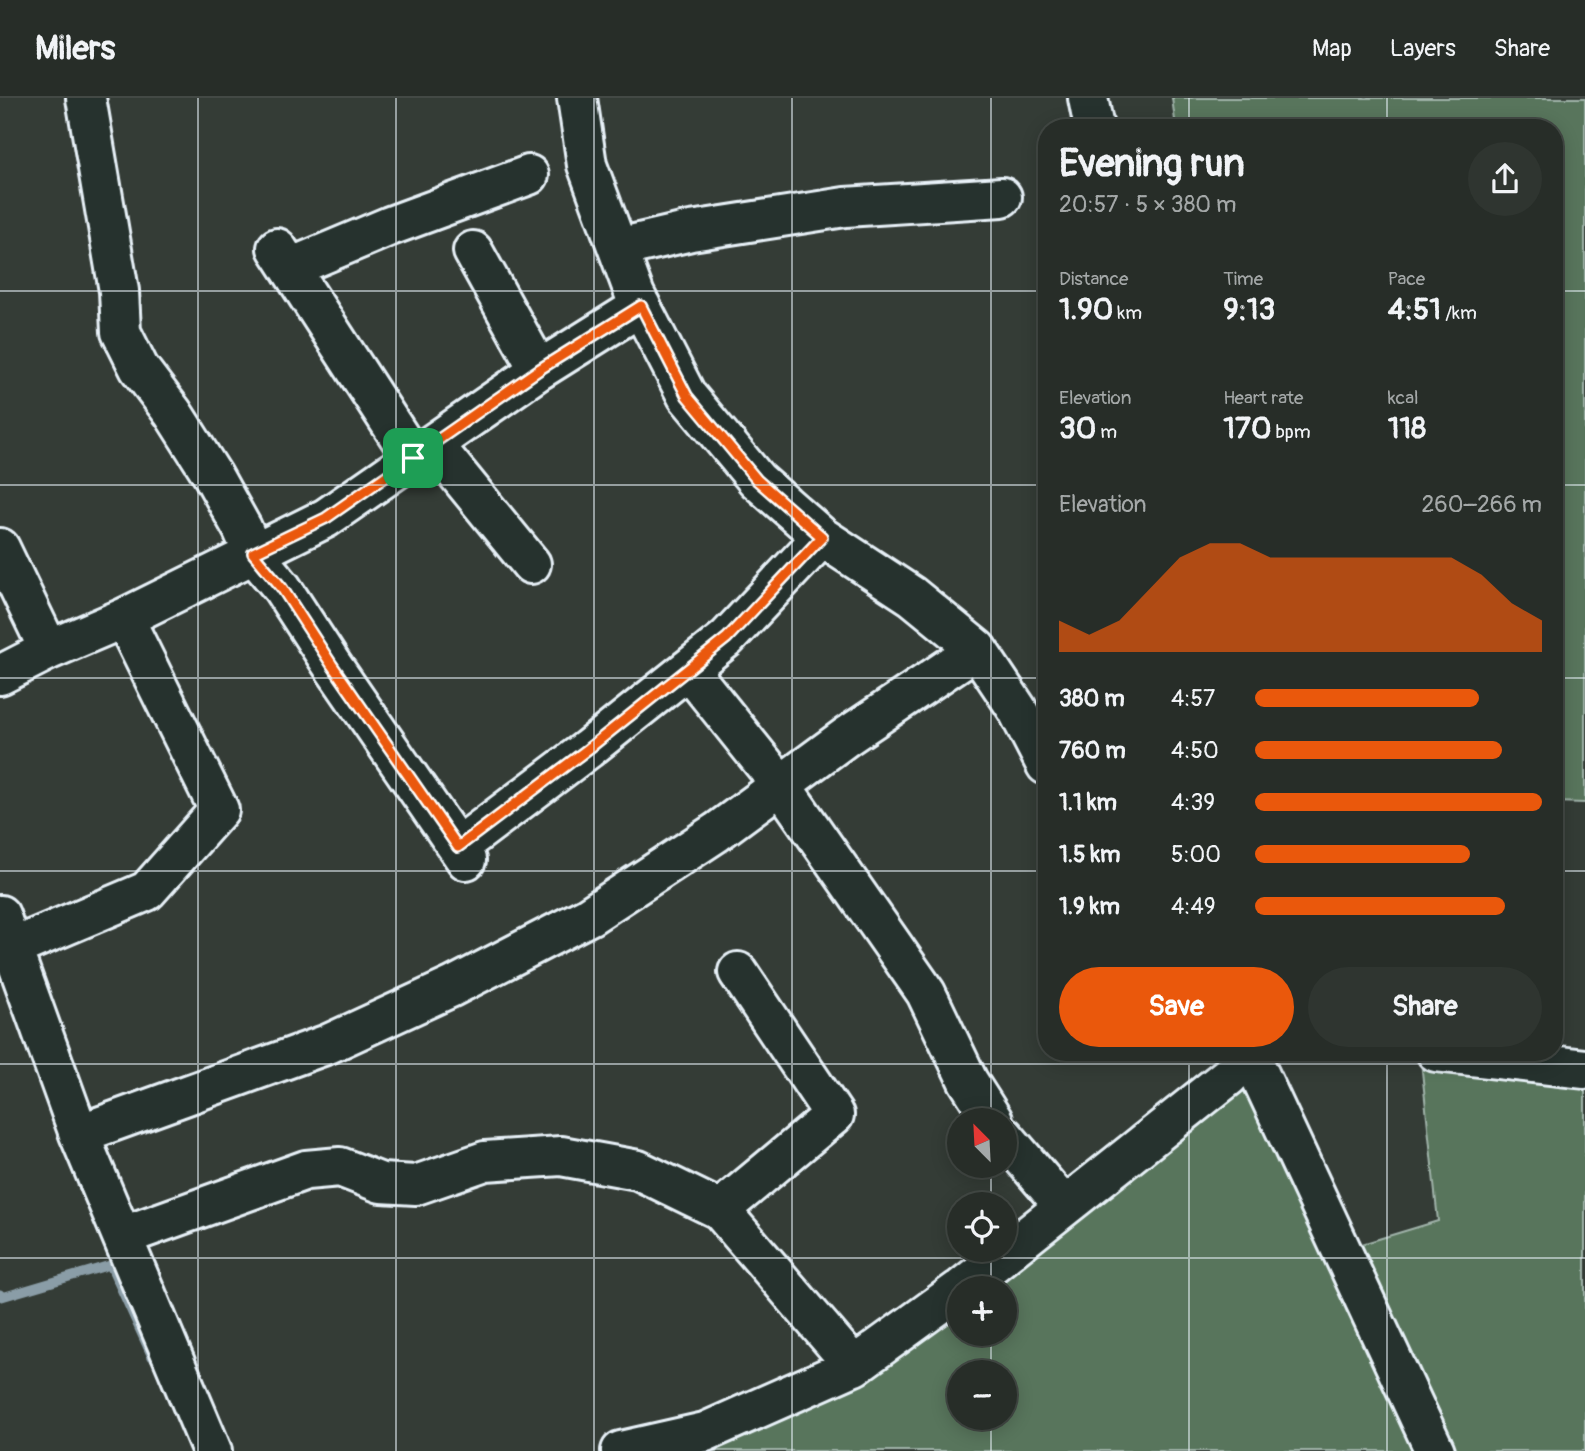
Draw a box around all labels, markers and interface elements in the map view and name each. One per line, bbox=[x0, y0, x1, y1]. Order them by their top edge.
text: Milers bbox=[35, 28, 115, 69]
text: Map bbox=[1312, 34, 1352, 63]
text: Layers bbox=[1390, 34, 1456, 63]
text: Share bbox=[1494, 34, 1550, 63]
text: Evening run bbox=[1059, 140, 1245, 188]
button: share bbox=[1468, 142, 1542, 216]
text: 20:57 · 5 × 380 m bbox=[1059, 190, 1236, 219]
text: Distance bbox=[1059, 267, 1128, 291]
text: Time bbox=[1223, 267, 1263, 291]
text: Pace bbox=[1388, 267, 1425, 291]
text: 1.90 bbox=[1059, 291, 1113, 328]
text: 9:13 bbox=[1223, 291, 1275, 328]
text: 4:51 bbox=[1388, 291, 1441, 328]
text: km bbox=[1113, 301, 1142, 325]
text: /km bbox=[1441, 301, 1477, 325]
text: Elevation bbox=[1059, 386, 1131, 410]
text: Heart rate bbox=[1223, 386, 1303, 410]
text: kcal bbox=[1388, 386, 1419, 410]
text: 30 bbox=[1059, 410, 1096, 447]
text: 170 bbox=[1223, 410, 1271, 447]
text: 118 bbox=[1388, 410, 1426, 447]
text: m bbox=[1096, 420, 1117, 444]
text: bpm bbox=[1271, 420, 1311, 444]
pin bbox=[383, 428, 443, 488]
icon: arrive bbox=[394, 439, 432, 477]
text: Elevation bbox=[1059, 490, 1147, 519]
text: 260–266 m bbox=[1421, 490, 1542, 519]
text: 380 m bbox=[1059, 684, 1125, 713]
text: 4:57 bbox=[1171, 684, 1215, 713]
text: 760 m bbox=[1059, 736, 1126, 765]
text: 4:50 bbox=[1171, 736, 1219, 765]
text: 1.1 km bbox=[1059, 788, 1117, 817]
text: 4:39 bbox=[1171, 788, 1215, 817]
text: 1.5 km bbox=[1059, 840, 1121, 869]
text: 5:00 bbox=[1171, 840, 1221, 869]
text: 1.9 km bbox=[1059, 892, 1120, 921]
text: 4:49 bbox=[1171, 892, 1216, 921]
button: Save bbox=[1059, 967, 1294, 1047]
button: Share bbox=[1308, 967, 1542, 1047]
north arrow bbox=[947, 1108, 1017, 1178]
map controls bbox=[947, 1108, 1017, 1430]
button: locate bbox=[947, 1192, 1017, 1262]
button: + bbox=[947, 1276, 1017, 1346]
button: − bbox=[947, 1360, 1017, 1430]

